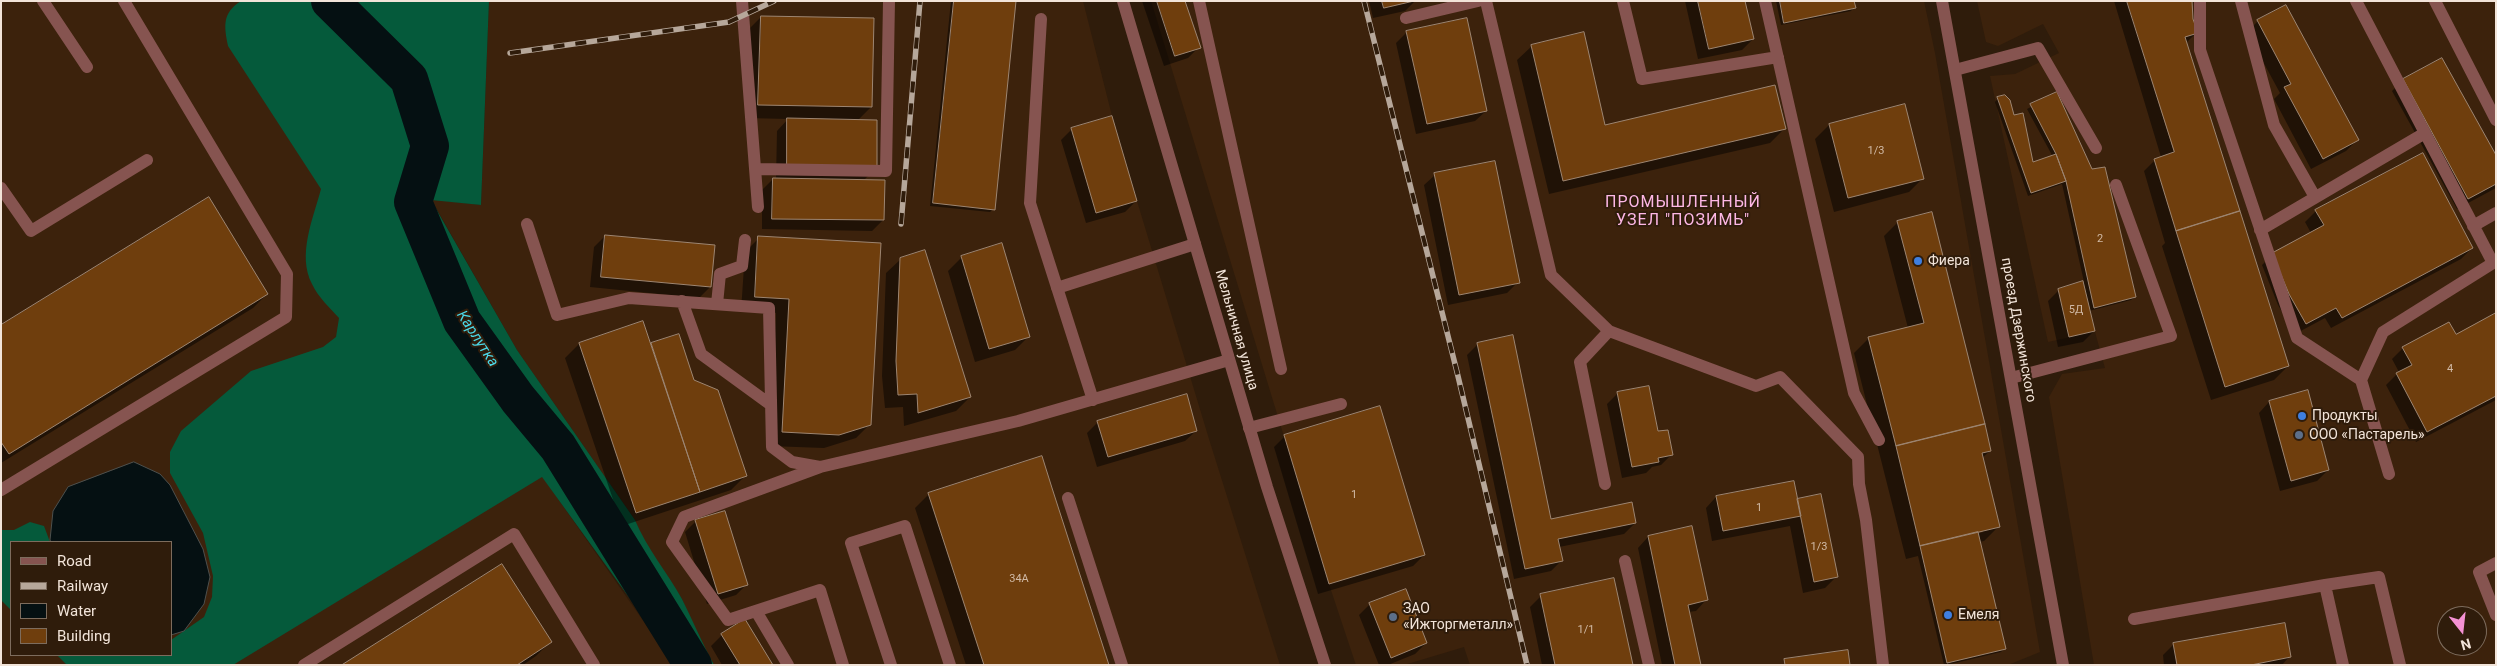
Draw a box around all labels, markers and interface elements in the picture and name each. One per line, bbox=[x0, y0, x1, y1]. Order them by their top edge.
house number: 1/3 bbox=[1868, 144, 1884, 158]
district label: ПРОМЫШЛЕННЫЙ УЗЕЛ "ПОЗИМЬ" bbox=[1603, 193, 1763, 231]
house number: 2 bbox=[2097, 232, 2103, 246]
place label: Фиера bbox=[1928, 253, 1970, 269]
marker: Фиера bbox=[1912, 255, 1924, 267]
street label: проезд Дзержинского bbox=[1997, 256, 2039, 404]
street label: Мельничная улица bbox=[1211, 268, 1261, 392]
house number: 5Д bbox=[2069, 303, 2083, 317]
water label: Карлутка bbox=[452, 308, 502, 370]
house number: 4 bbox=[2447, 362, 2453, 376]
place label: Продукты bbox=[2312, 408, 2378, 424]
marker: Продукты bbox=[2296, 410, 2308, 422]
place label: ООО «Пастарель» bbox=[2309, 427, 2425, 443]
marker: ООО «Пастарель» bbox=[2293, 429, 2305, 441]
house number: 1 bbox=[1351, 488, 1357, 502]
house number: 1 bbox=[1756, 501, 1762, 515]
house number: 1/3 bbox=[1811, 540, 1827, 554]
legend bbox=[10, 541, 172, 656]
text: Road bbox=[57, 552, 91, 570]
house number: 34А bbox=[1009, 572, 1029, 586]
text: Railway bbox=[57, 577, 108, 595]
place label: ЗАО «Ижторгметалл» bbox=[1403, 601, 1513, 634]
text: Water bbox=[57, 602, 96, 620]
north arrow bbox=[2437, 606, 2487, 656]
place label: Емеля bbox=[1958, 607, 2000, 623]
marker: Емеля bbox=[1942, 609, 1954, 621]
marker: ЗАО «Ижторгметалл» bbox=[1387, 611, 1399, 623]
house number: 1/1 bbox=[1578, 623, 1594, 637]
text: Building bbox=[57, 627, 111, 645]
text: N bbox=[2459, 635, 2473, 654]

